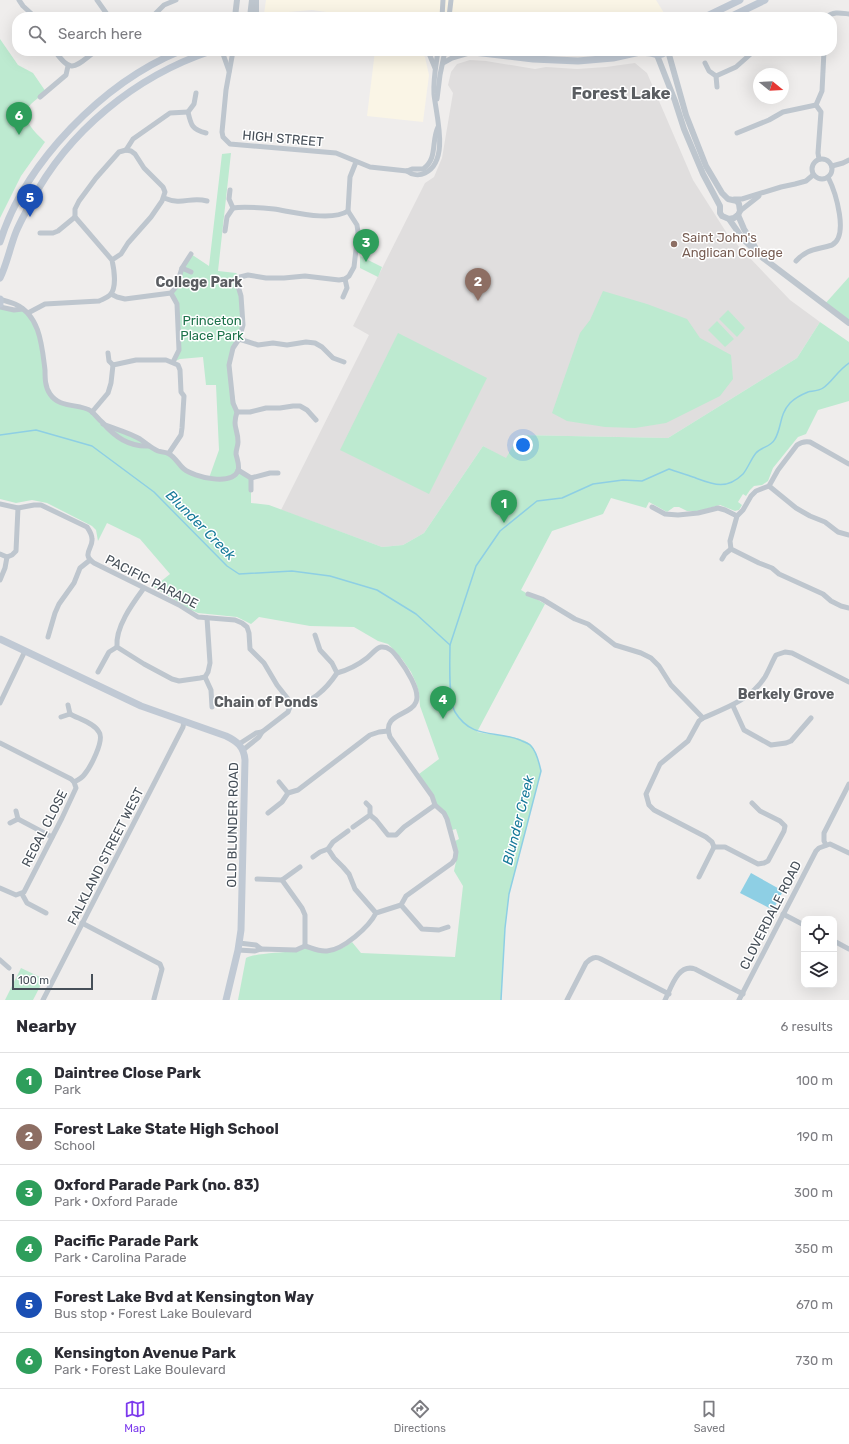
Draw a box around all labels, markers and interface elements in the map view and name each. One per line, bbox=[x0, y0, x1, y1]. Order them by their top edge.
search box bbox=[12, 12, 837, 56]
icon: search bbox=[26, 23, 48, 45]
text: Search here bbox=[58, 25, 142, 43]
north arrow bbox=[753, 68, 789, 104]
district label: Forest Lake bbox=[571, 83, 671, 103]
pin: 6 bbox=[6, 102, 32, 135]
street label: HIGH STREET bbox=[242, 127, 325, 150]
pin: 5 bbox=[17, 184, 43, 217]
pin: 3 bbox=[353, 229, 379, 262]
place label: Saint John's Anglican College bbox=[682, 230, 783, 261]
marker: Saint John's Anglican College bbox=[669, 239, 679, 249]
pin: 2 bbox=[465, 268, 491, 301]
district label: College Park bbox=[156, 274, 243, 291]
park label: Princeton Place Park bbox=[180, 313, 244, 343]
your location bbox=[513, 435, 533, 455]
water label: Blunder Creek bbox=[162, 487, 240, 564]
pin: 1 bbox=[491, 490, 517, 523]
street label: PACIFIC PARADE bbox=[103, 552, 201, 611]
pin: 4 bbox=[430, 686, 456, 719]
district label: Berkely Grove bbox=[738, 686, 834, 703]
district label: Chain of Ponds bbox=[214, 694, 318, 711]
street label: OLD BLUNDER ROAD bbox=[224, 762, 241, 888]
water label: Blunder Creek bbox=[499, 773, 538, 867]
street label: FALKLAND STREET WEST bbox=[64, 785, 147, 927]
street label: REGAL CLOSE bbox=[19, 787, 70, 869]
street label: CLOVERDALE ROAD bbox=[737, 858, 804, 972]
map controls bbox=[801, 916, 837, 988]
button: locate bbox=[801, 916, 837, 952]
button: layers bbox=[801, 952, 837, 988]
scale bar bbox=[12, 972, 93, 991]
text: 100 m bbox=[18, 974, 49, 987]
text: Nearby bbox=[16, 1016, 77, 1036]
text: 6 results bbox=[781, 1019, 833, 1034]
text: Daintree Close Park bbox=[54, 1064, 201, 1082]
text: 1 bbox=[26, 1073, 32, 1088]
text: 100 m bbox=[796, 1073, 833, 1088]
text: Park bbox=[54, 1082, 81, 1097]
text: Forest Lake State High School bbox=[54, 1120, 279, 1138]
text: 2 bbox=[25, 1129, 33, 1144]
text: 190 m bbox=[797, 1129, 833, 1144]
text: School bbox=[54, 1138, 95, 1153]
text: Oxford Parade Park (no. 83) bbox=[54, 1176, 259, 1194]
text: 3 bbox=[25, 1185, 33, 1200]
text: 300 m bbox=[794, 1185, 833, 1200]
text: Park · Oxford Parade bbox=[54, 1194, 178, 1209]
text: Pacific Parade Park bbox=[54, 1232, 198, 1250]
text: 4 bbox=[25, 1241, 33, 1256]
text: 350 m bbox=[794, 1241, 833, 1256]
text: Park · Carolina Parade bbox=[54, 1250, 187, 1265]
text: Forest Lake Bvd at Kensington Way bbox=[54, 1288, 314, 1306]
text: 5 bbox=[25, 1297, 33, 1312]
text: 670 m bbox=[796, 1297, 833, 1312]
text: Bus stop · Forest Lake Boulevard bbox=[54, 1306, 252, 1321]
text: Kensington Avenue Park bbox=[54, 1344, 236, 1362]
text: 6 bbox=[25, 1353, 33, 1368]
text: 730 m bbox=[796, 1353, 833, 1368]
text: Park · Forest Lake Boulevard bbox=[54, 1362, 226, 1377]
tab: Map bbox=[124, 1398, 146, 1435]
tab: Directions bbox=[394, 1398, 446, 1435]
tab: Saved bbox=[694, 1398, 725, 1435]

